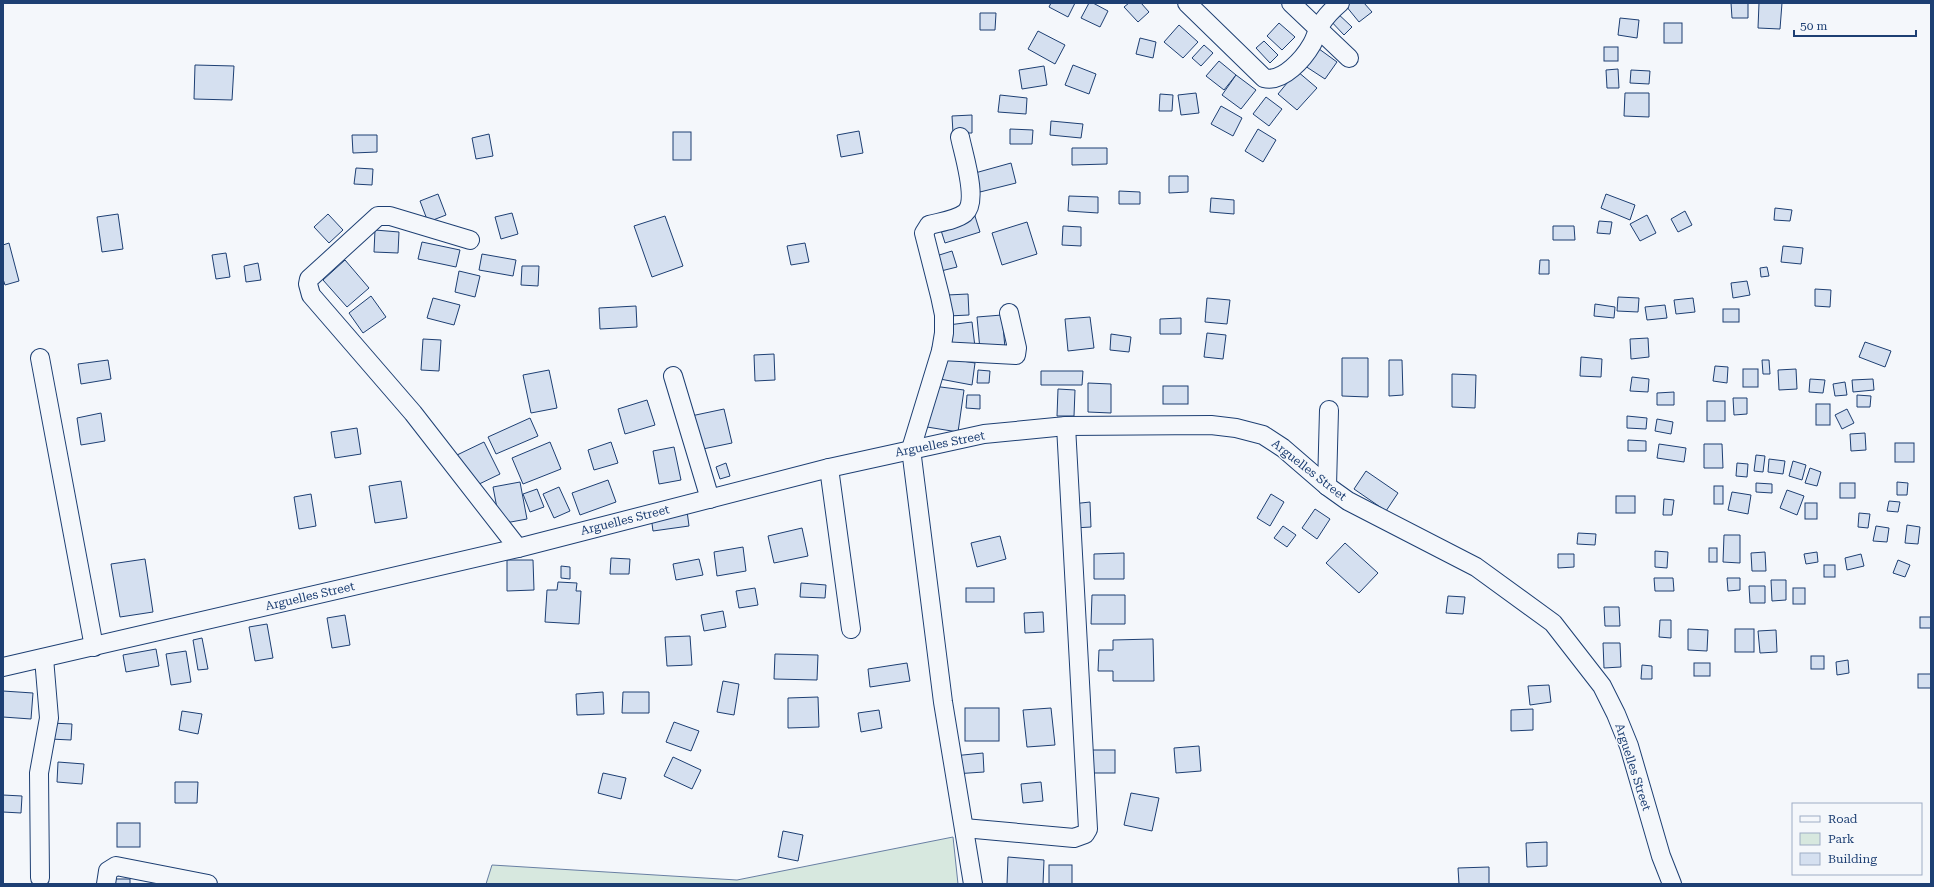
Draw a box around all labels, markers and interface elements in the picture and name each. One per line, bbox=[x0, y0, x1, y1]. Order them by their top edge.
scale bar bbox=[1794, 12, 1916, 38]
text: 50 m bbox=[1800, 19, 1827, 33]
street label: Arguelles Street bbox=[894, 428, 987, 460]
street label: Arguelles Street bbox=[1269, 436, 1350, 504]
street label: Arguelles Street bbox=[579, 502, 671, 538]
street label: Arguelles Street bbox=[264, 579, 356, 613]
street label: Arguelles Street bbox=[1612, 722, 1654, 813]
legend bbox=[1792, 803, 1922, 875]
text: Road bbox=[1828, 812, 1858, 826]
text: Park bbox=[1828, 832, 1855, 846]
text: Building bbox=[1828, 852, 1877, 866]

